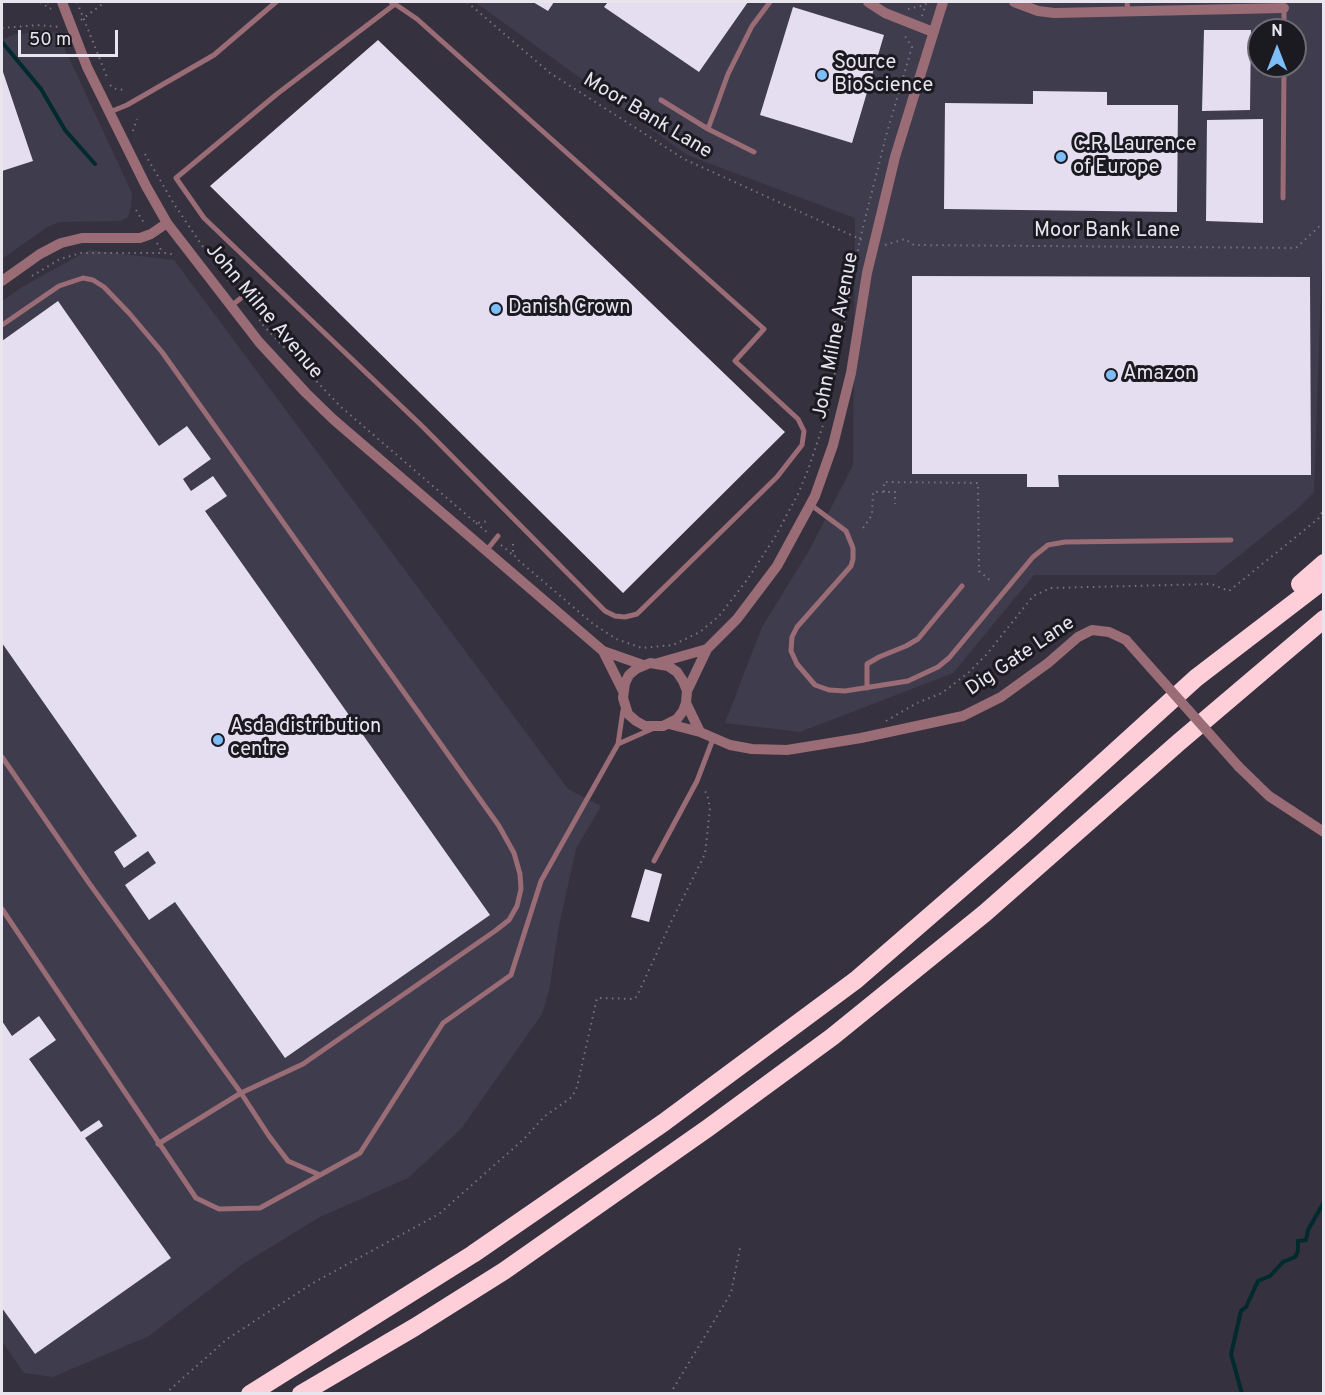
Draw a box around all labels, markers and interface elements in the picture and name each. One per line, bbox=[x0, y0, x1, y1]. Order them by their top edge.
scale bar bbox=[21, 18, 122, 56]
north arrow bbox=[1247, 18, 1307, 78]
text: N bbox=[1271, 22, 1283, 42]
text: 50 m bbox=[29, 29, 71, 52]
place label: Source BioScience bbox=[834, 52, 933, 99]
marker: Source BioScience bbox=[815, 68, 829, 82]
street label: Moor Bank Lane bbox=[578, 69, 716, 165]
place label: C.R. Laurence of Europe bbox=[1073, 134, 1197, 181]
marker: C.R. Laurence of Europe bbox=[1054, 150, 1068, 164]
street label: Moor Bank Lane bbox=[1034, 220, 1180, 244]
street label: John Milne Avenue bbox=[199, 239, 327, 385]
street label: John Milne Avenue bbox=[809, 250, 865, 422]
place label: Danish Crown bbox=[508, 297, 630, 321]
marker: Danish Crown bbox=[489, 302, 503, 316]
place label: Amazon bbox=[1123, 363, 1196, 387]
marker: Amazon bbox=[1104, 368, 1118, 382]
street label: Dig Gate Lane bbox=[962, 612, 1080, 702]
place label: Asda distribution centre bbox=[230, 716, 381, 763]
marker: Asda distribution centre bbox=[211, 733, 225, 747]

